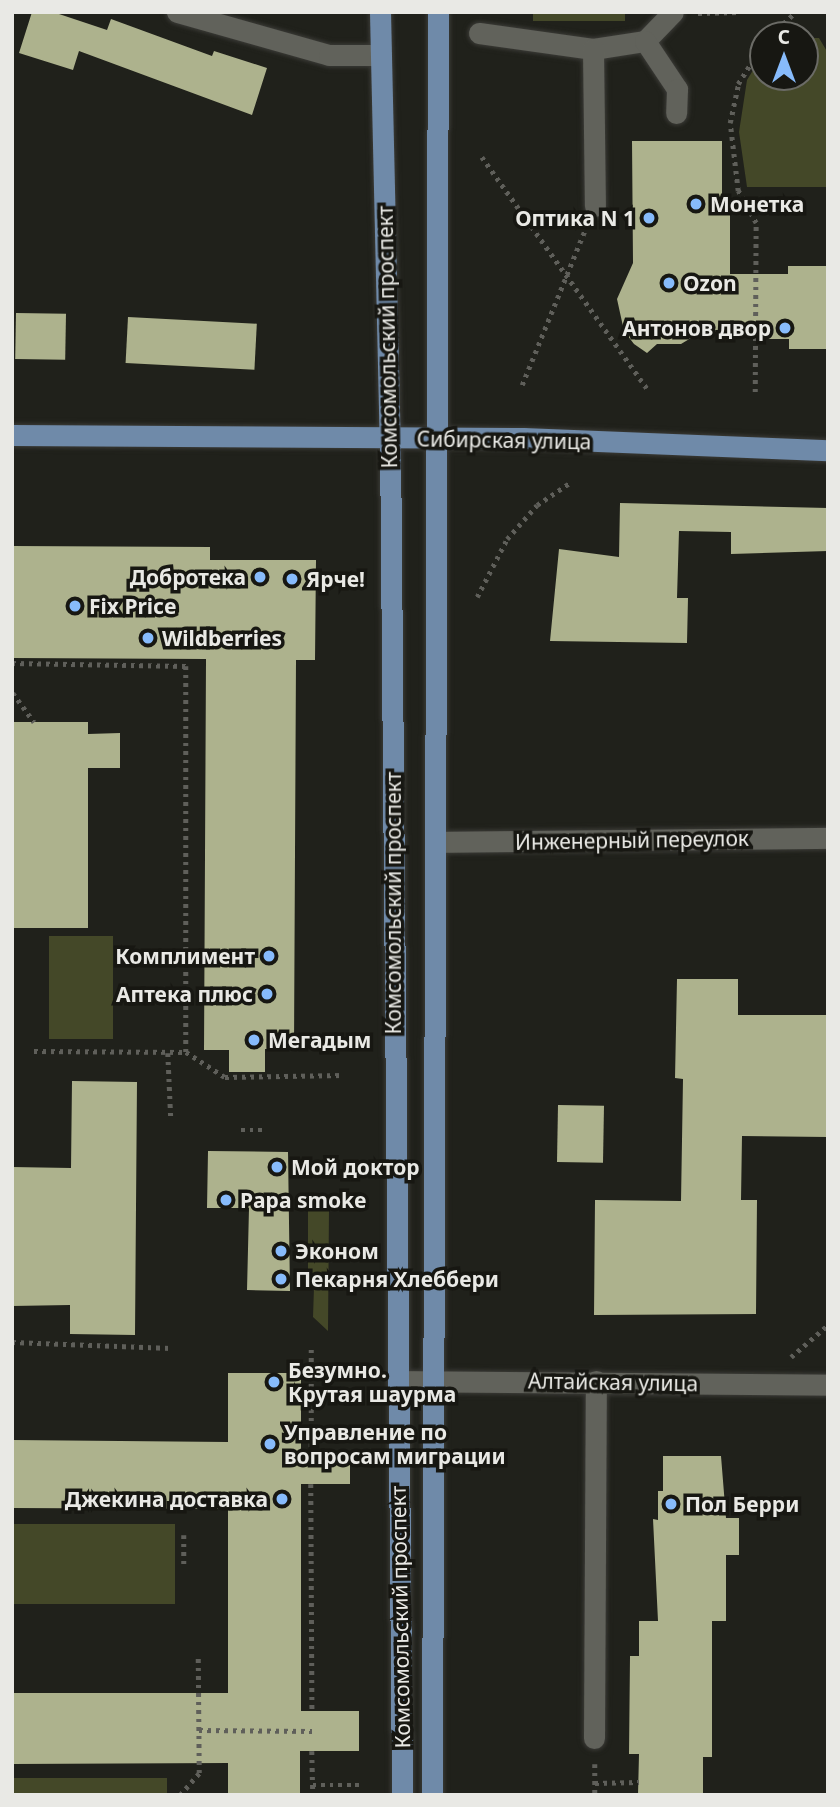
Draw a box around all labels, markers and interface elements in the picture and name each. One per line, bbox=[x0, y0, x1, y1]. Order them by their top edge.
north arrow bbox=[749, 21, 819, 91]
text: С bbox=[778, 24, 790, 50]
place label: Монетка bbox=[710, 191, 804, 217]
marker: Монетка bbox=[688, 196, 704, 212]
street label: Комсомольский проспект bbox=[372, 205, 402, 469]
place label: Оптика N 1 bbox=[515, 205, 635, 231]
marker: Оптика N 1 bbox=[641, 210, 657, 226]
place label: Ozon bbox=[683, 270, 737, 296]
marker: Ozon bbox=[661, 275, 677, 291]
place label: Антонов двор bbox=[622, 315, 771, 341]
marker: Антонов двор bbox=[777, 320, 793, 336]
street label: Сибирская улица bbox=[416, 426, 592, 454]
place label: Добротека bbox=[130, 564, 246, 590]
place label: Ярче! bbox=[306, 566, 365, 592]
marker: Добротека bbox=[252, 569, 268, 585]
marker: Ярче! bbox=[284, 571, 300, 587]
place label: Fix Price bbox=[89, 593, 176, 619]
marker: Fix Price bbox=[67, 598, 83, 614]
place label: Wildberries bbox=[162, 625, 282, 651]
marker: Wildberries bbox=[140, 630, 156, 646]
street label: Комсомольский проспект bbox=[380, 772, 406, 1034]
street label: Инженерный переулок bbox=[515, 825, 749, 855]
place label: Комплимент bbox=[115, 943, 255, 969]
marker: Комплимент bbox=[261, 948, 277, 964]
place label: Аптека плюс bbox=[116, 981, 253, 1007]
marker: Аптека плюс bbox=[259, 986, 275, 1002]
place label: Мегадым bbox=[268, 1027, 371, 1053]
marker: Мегадым bbox=[246, 1032, 262, 1048]
place label: Мой доктор bbox=[291, 1154, 420, 1180]
marker: Мой доктор bbox=[269, 1159, 285, 1175]
place label: Papa smoke bbox=[240, 1187, 367, 1213]
marker: Papa smoke bbox=[218, 1192, 234, 1208]
place label: Эконом bbox=[295, 1238, 379, 1264]
marker: Эконом bbox=[273, 1243, 289, 1259]
place label: Пекарня Хлеббери bbox=[295, 1266, 499, 1292]
marker: Пекарня Хлеббери bbox=[273, 1271, 289, 1287]
place label: Безумно. Крутая шаурма bbox=[288, 1357, 456, 1407]
street label: Алтайская улица bbox=[528, 1368, 698, 1396]
marker: Безумно. Крутая шаурма bbox=[266, 1374, 282, 1390]
place label: Управление по вопросам миграции bbox=[284, 1419, 506, 1469]
marker: Управление по вопросам миграции bbox=[262, 1436, 278, 1452]
street label: Комсомольский проспект bbox=[385, 1485, 415, 1749]
place label: Джекина доставка bbox=[65, 1486, 268, 1512]
marker: Джекина доставка bbox=[274, 1491, 290, 1507]
place label: Пол Берри bbox=[685, 1491, 799, 1517]
marker: Пол Берри bbox=[663, 1496, 679, 1512]

